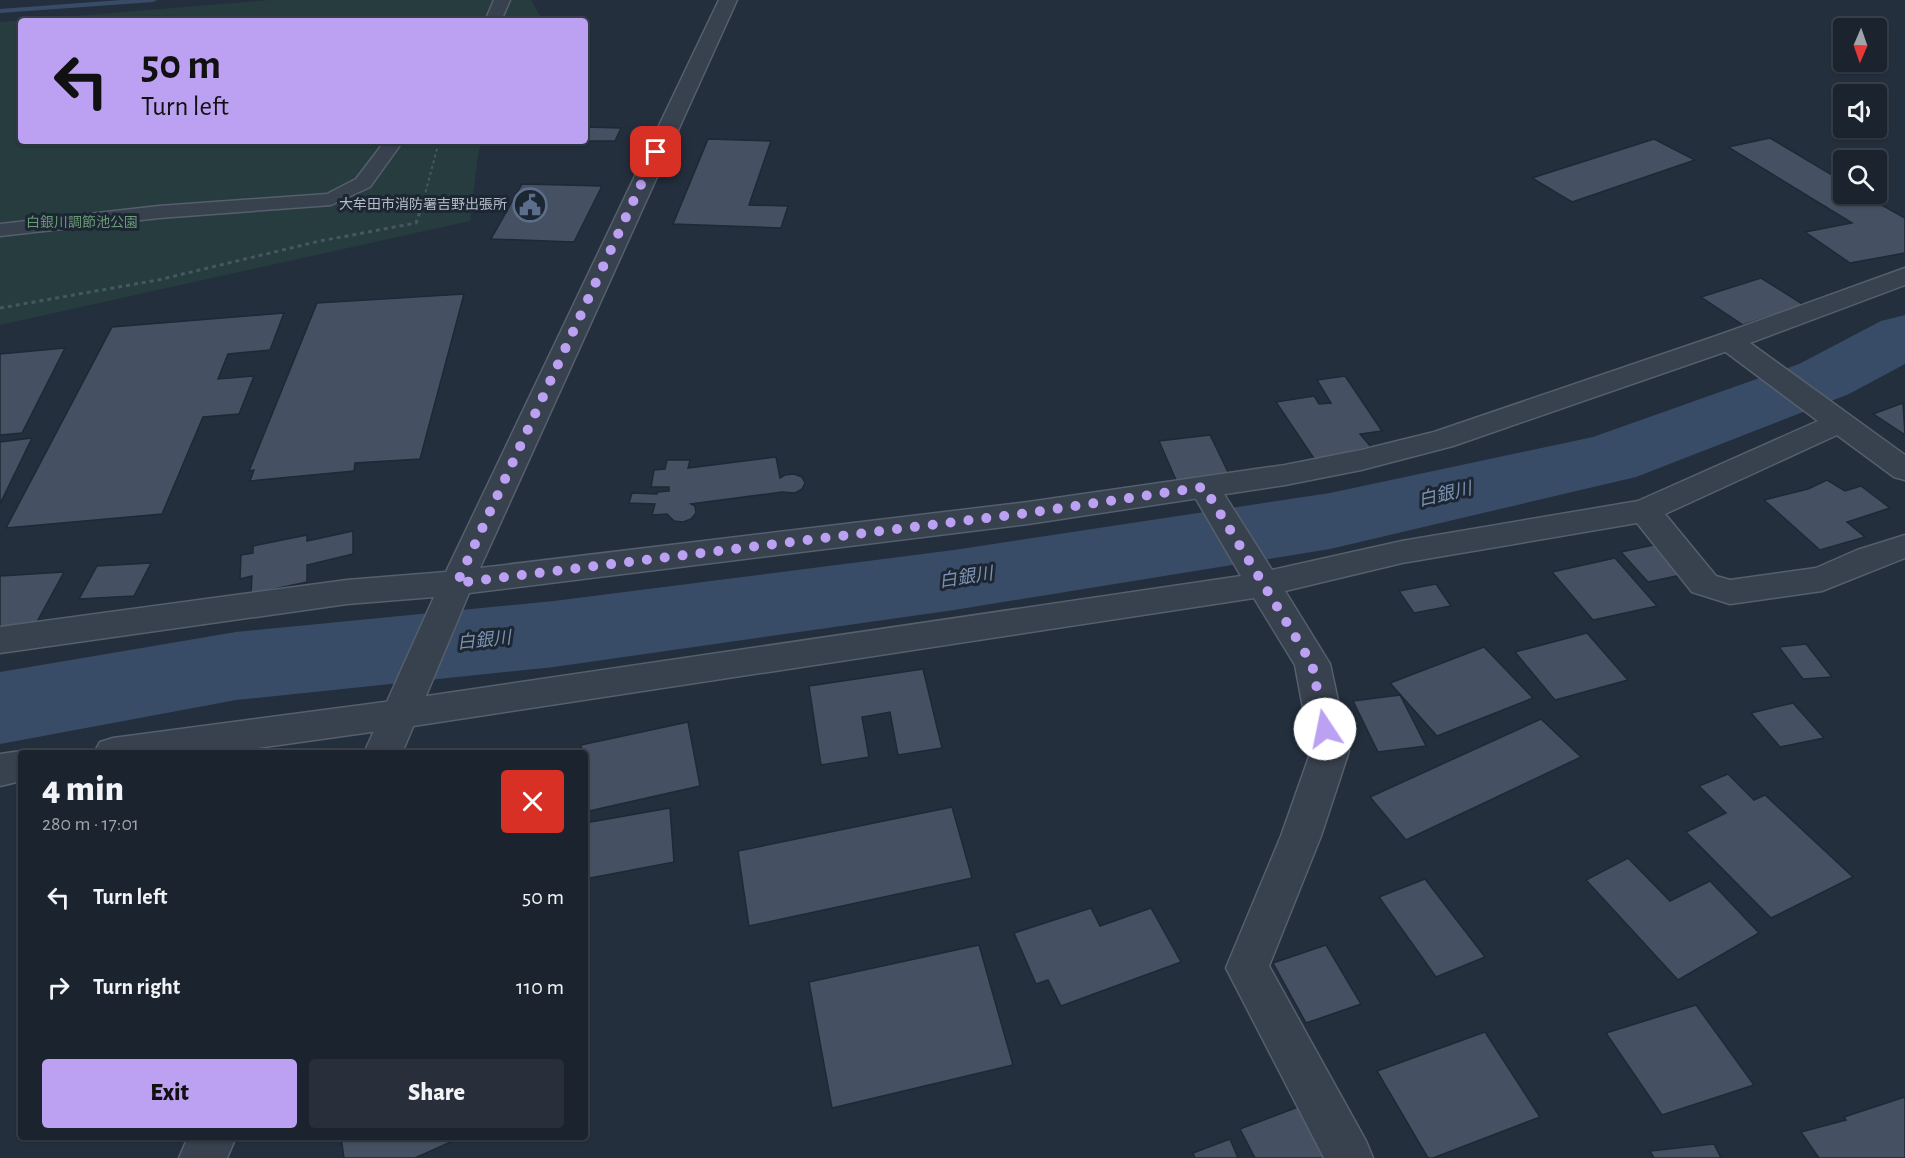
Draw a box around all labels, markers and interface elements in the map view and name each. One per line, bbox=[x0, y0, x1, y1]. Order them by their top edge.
north arrow bbox=[1833, 18, 1887, 72]
map controls bbox=[1833, 18, 1887, 204]
icon: left bbox=[42, 42, 120, 120]
text: 50 m bbox=[141, 44, 221, 86]
button: sound bbox=[1833, 84, 1887, 138]
text: Turn left bbox=[141, 93, 229, 120]
pin bbox=[630, 126, 681, 177]
icon: arrive bbox=[639, 135, 672, 168]
button: search bbox=[1833, 150, 1887, 204]
public building icon: 大牟田市消防署吉野出張所 bbox=[512, 187, 548, 223]
place label: 大牟田市消防署吉野出張所 bbox=[339, 197, 507, 212]
park label: 白銀川調節池公園 bbox=[26, 214, 138, 230]
water label: 白銀川 bbox=[1416, 478, 1475, 510]
water label: 白銀川 bbox=[938, 563, 996, 591]
water label: 白銀川 bbox=[456, 627, 514, 653]
position arrow bbox=[1293, 697, 1357, 761]
button: close bbox=[501, 770, 564, 833]
text: 4 min bbox=[42, 771, 124, 807]
text: 280 m · 17:01 bbox=[42, 814, 139, 834]
icon: left bbox=[42, 881, 75, 914]
text: Turn left bbox=[93, 886, 167, 908]
text: 50 m bbox=[522, 886, 564, 908]
icon: right bbox=[42, 971, 75, 1004]
text: Turn right bbox=[93, 976, 180, 998]
text: 110 m bbox=[516, 976, 564, 998]
button: Exit bbox=[42, 1059, 297, 1128]
button: Share bbox=[309, 1059, 564, 1128]

